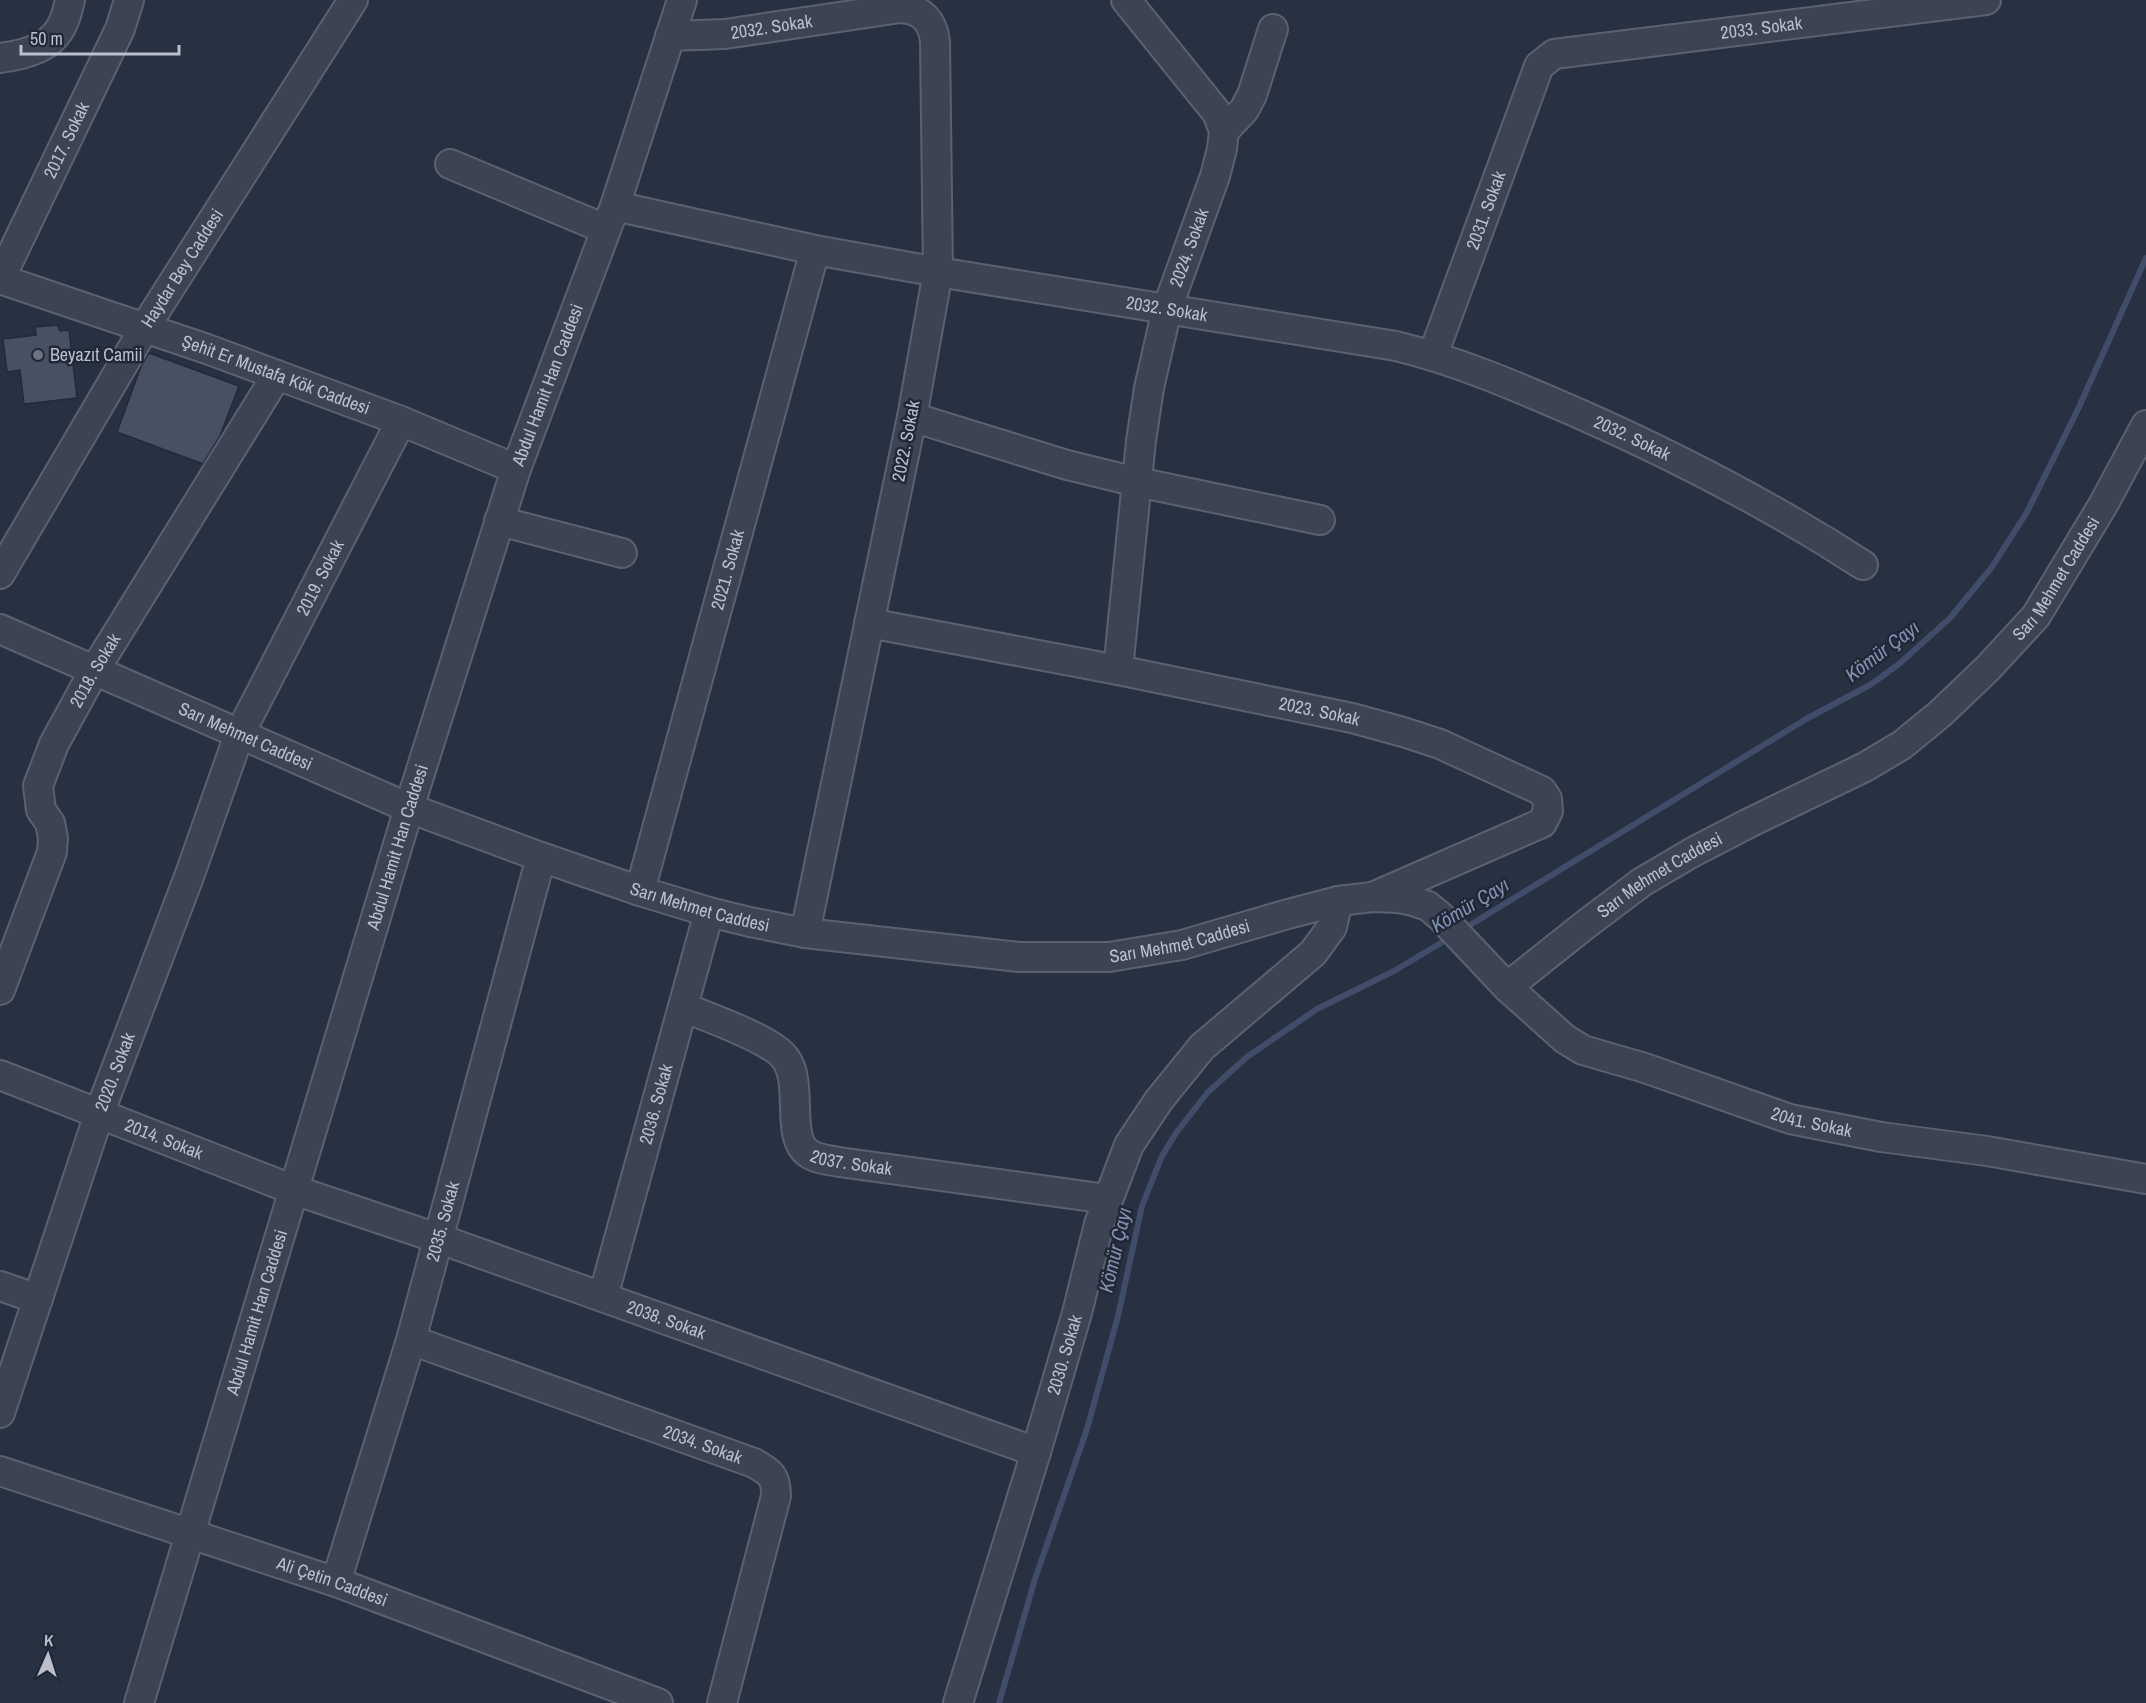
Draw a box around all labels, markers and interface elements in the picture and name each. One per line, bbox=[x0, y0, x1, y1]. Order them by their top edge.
street label: 2032. Sokak bbox=[729, 8, 814, 45]
street label: 2033. Sokak bbox=[1719, 10, 1804, 45]
scale bar bbox=[21, 18, 178, 56]
text: 50 m bbox=[30, 26, 63, 51]
street label: 2017. Sokak bbox=[37, 97, 96, 182]
street label: 2031. Sokak bbox=[1460, 167, 1512, 253]
street label: Haydar Bey Caddesi bbox=[135, 204, 229, 332]
street label: 2024. Sokak bbox=[1163, 204, 1215, 290]
street label: 2032. Sokak bbox=[1124, 290, 1210, 327]
street label: Abdul Hamit Han Caddesi bbox=[505, 300, 589, 471]
street label: Şehit Er Mustafa Kök Caddesi bbox=[179, 328, 374, 420]
place label: Beyazıt Camii bbox=[50, 342, 143, 367]
marker: Beyazıt Camii bbox=[31, 348, 45, 362]
street label: 2022. Sokak bbox=[885, 398, 926, 484]
street label: 2032. Sokak bbox=[1590, 409, 1675, 467]
street label: Sarı Mehmet Caddesi bbox=[2006, 512, 2105, 646]
street label: 2021. Sokak bbox=[704, 526, 750, 613]
street label: 2019. Sokak bbox=[290, 535, 350, 620]
water label: Kömür Çayı bbox=[1839, 614, 1924, 687]
street label: 2018. Sokak bbox=[63, 628, 127, 712]
street label: 2023. Sokak bbox=[1277, 690, 1364, 732]
street label: Sarı Mehmet Caddesi bbox=[175, 696, 317, 776]
street label: Abdul Hamit Han Caddesi bbox=[360, 761, 434, 934]
street label: Sarı Mehmet Caddesi bbox=[1592, 826, 1726, 924]
water label: Kömür Çayı bbox=[1426, 871, 1514, 938]
street label: Sarı Mehmet Caddesi bbox=[627, 876, 772, 938]
street label: Sarı Mehmet Caddesi bbox=[1107, 913, 1253, 969]
street label: 2020. Sokak bbox=[88, 1028, 141, 1115]
street label: 2036. Sokak bbox=[633, 1061, 679, 1147]
street label: 2041. Sokak bbox=[1768, 1100, 1855, 1143]
street label: 2014. Sokak bbox=[121, 1112, 207, 1165]
street label: 2037. Sokak bbox=[807, 1143, 894, 1181]
street label: 2035. Sokak bbox=[420, 1178, 465, 1264]
water label: Kömür Çayı bbox=[1092, 1205, 1137, 1295]
street label: Abdul Hamit Han Caddesi bbox=[219, 1226, 293, 1399]
street label: 2038. Sokak bbox=[624, 1294, 710, 1345]
street label: 2030. Sokak bbox=[1041, 1311, 1088, 1398]
street label: 2034. Sokak bbox=[660, 1419, 746, 1470]
street label: Ali Çetin Caddesi bbox=[273, 1550, 391, 1612]
north arrow bbox=[18, 1625, 78, 1685]
text: K bbox=[43, 1629, 55, 1651]

